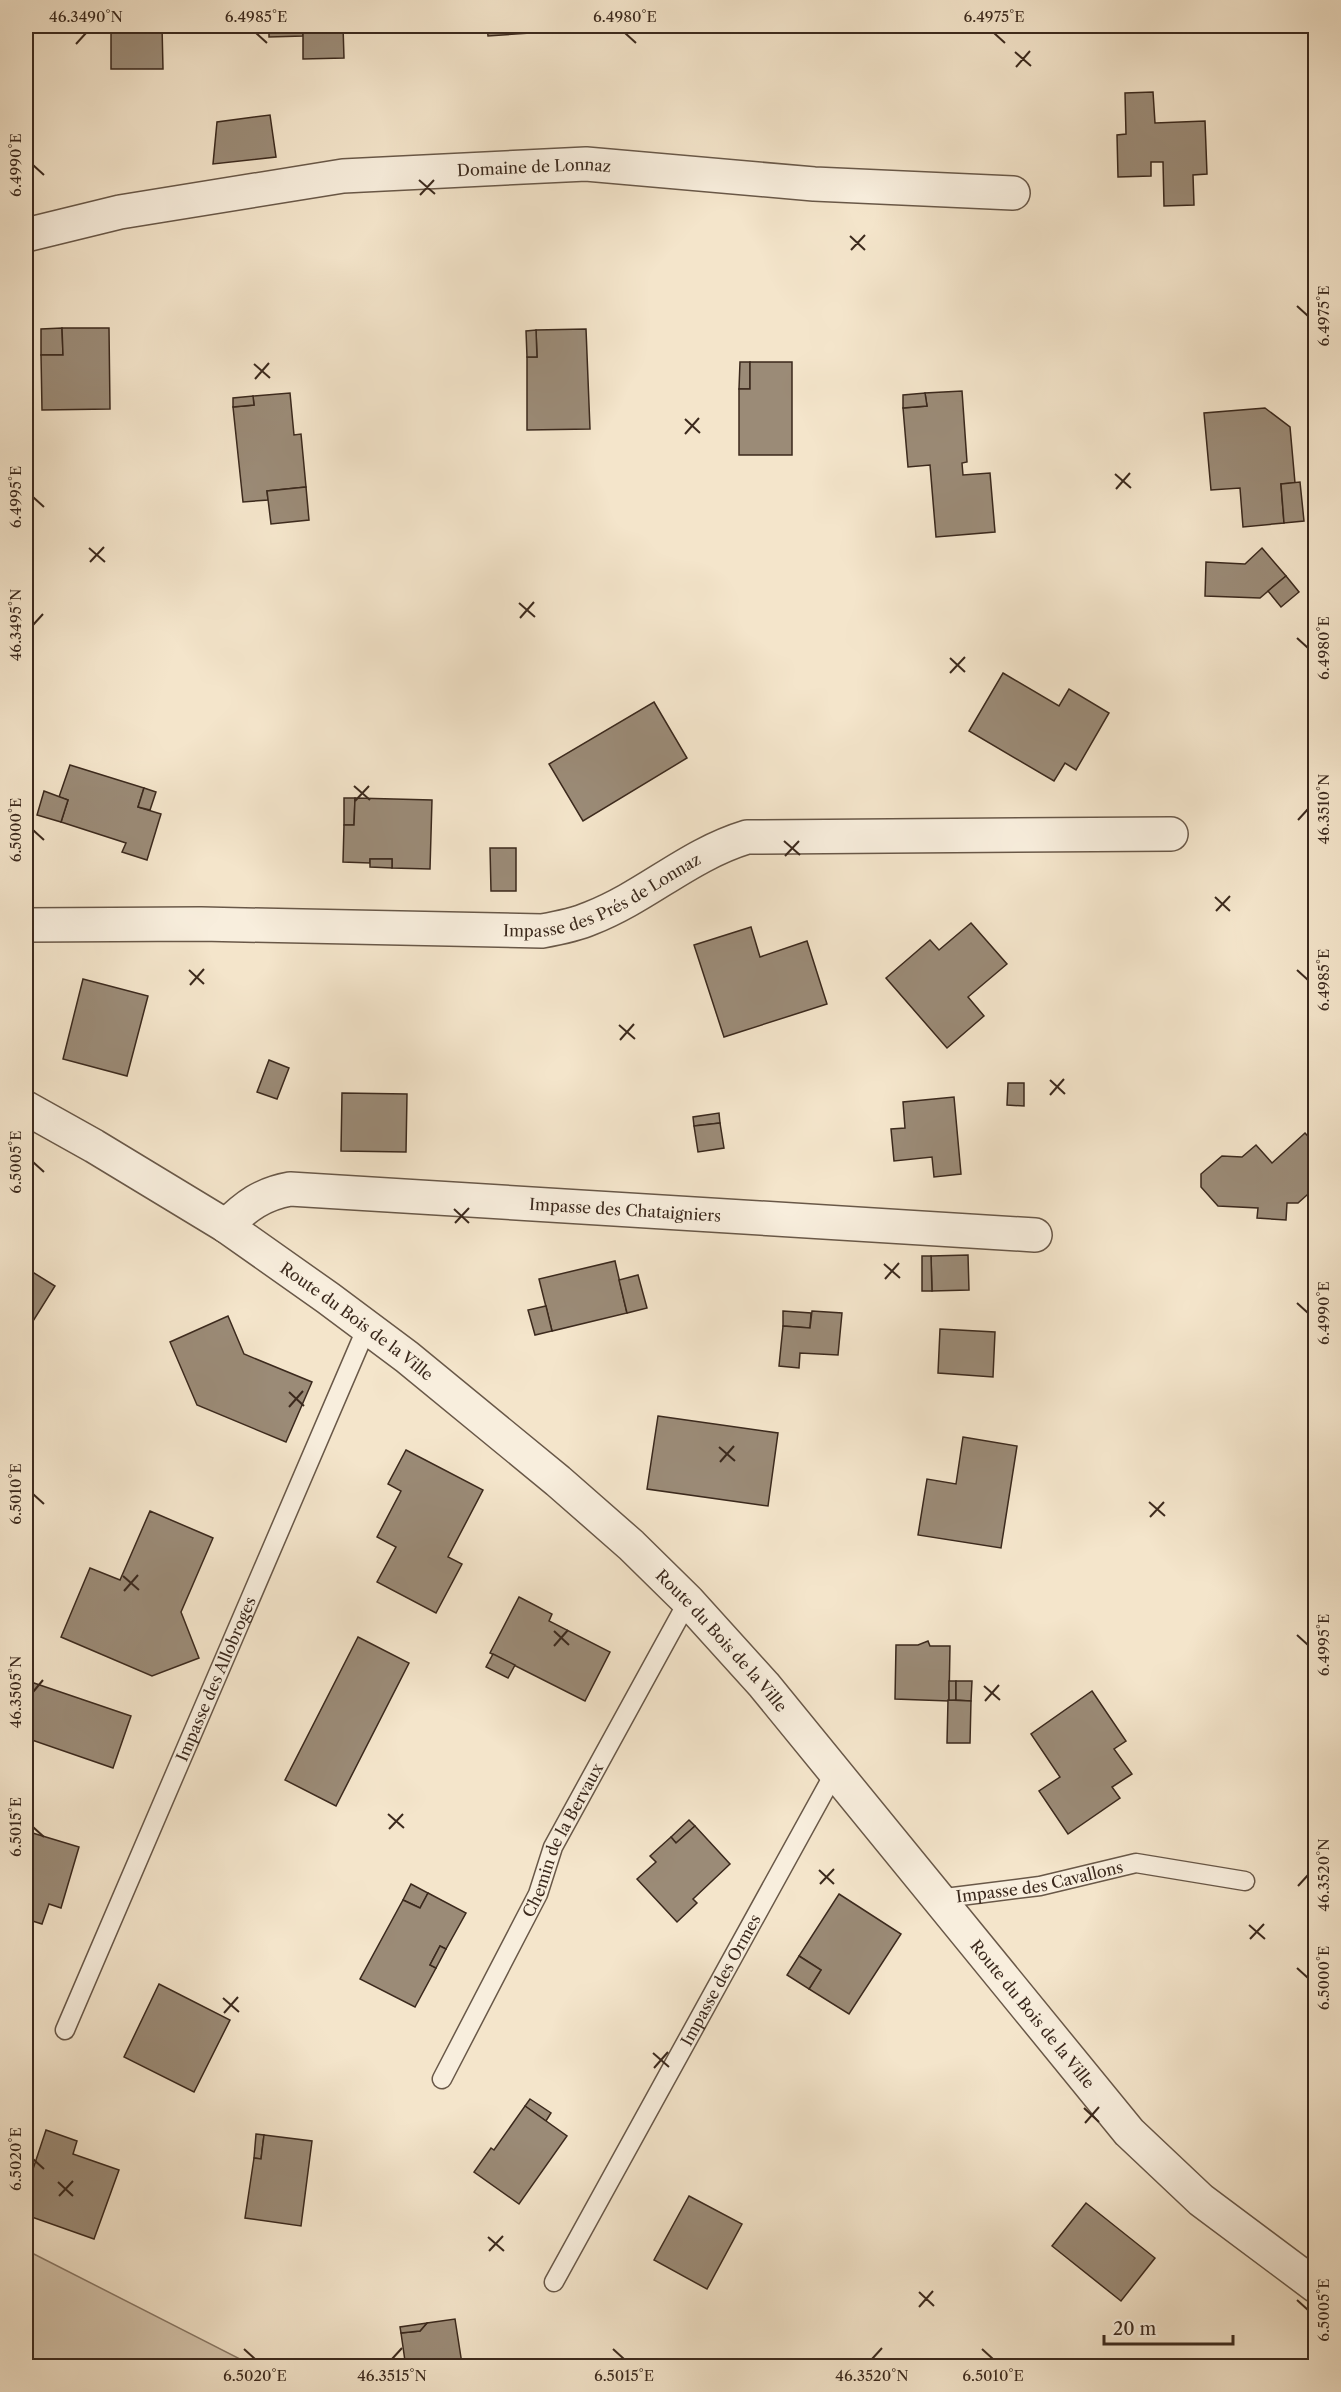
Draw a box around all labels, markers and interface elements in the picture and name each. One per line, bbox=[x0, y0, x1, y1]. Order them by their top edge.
text: 46.3490°N bbox=[49, 7, 123, 26]
text: 6.4985°E bbox=[225, 7, 287, 26]
text: 6.4980°E bbox=[593, 7, 657, 26]
text: 6.4975°E bbox=[963, 7, 1025, 26]
text: 6.4990°E bbox=[6, 133, 25, 197]
street label: Domaine de Lonnaz bbox=[457, 154, 612, 180]
text: 6.4975°E bbox=[1314, 285, 1333, 347]
text: 6.4995°E bbox=[6, 466, 25, 528]
text: 46.3495°N bbox=[6, 589, 25, 661]
text: 6.4980°E bbox=[1314, 616, 1333, 680]
text: 46.3510°N bbox=[1314, 774, 1333, 844]
text: 6.5000°E bbox=[6, 798, 25, 862]
street label: Impasse des Prés de Lonnaz bbox=[503, 849, 704, 941]
text: 6.4985°E bbox=[1314, 949, 1333, 1011]
text: 6.5005°E bbox=[6, 1130, 25, 1194]
street label: Impasse des Chataigniers bbox=[529, 1194, 722, 1226]
street label: Route du Bois de la Ville bbox=[277, 1258, 437, 1385]
text: 6.4990°E bbox=[1314, 1281, 1333, 1345]
text: 6.5010°E bbox=[6, 1463, 25, 1525]
street label: Route du Bois de la Ville bbox=[652, 1565, 792, 1716]
street label: Impasse des Allobroges bbox=[172, 1594, 260, 1764]
text: 6.4995°E bbox=[1314, 1614, 1333, 1676]
text: 46.3505°N bbox=[6, 1656, 25, 1728]
street label: Chemin de la Bervaux bbox=[518, 1759, 608, 1920]
text: 6.5015°E bbox=[6, 1797, 25, 1857]
text: 46.3520°N bbox=[1314, 1838, 1333, 1912]
street label: Impasse des Cavallons bbox=[955, 1856, 1125, 1907]
street label: Impasse des Ormes bbox=[676, 1910, 765, 2049]
street label: Route du Bois de la Ville bbox=[966, 1936, 1099, 2092]
text: 6.5000°E bbox=[1314, 1946, 1333, 2010]
text: 6.5020°E bbox=[6, 2127, 25, 2191]
text: 6.5005°E bbox=[1314, 2278, 1333, 2342]
scale bar bbox=[1104, 2308, 1233, 2346]
text: 20 m bbox=[1113, 2318, 1157, 2340]
text: 6.5020°E bbox=[223, 2366, 287, 2385]
text: 46.3515°N bbox=[357, 2366, 427, 2385]
text: 6.5015°E bbox=[594, 2366, 654, 2385]
text: 46.3520°N bbox=[835, 2366, 909, 2385]
text: 6.5010°E bbox=[962, 2366, 1024, 2385]

